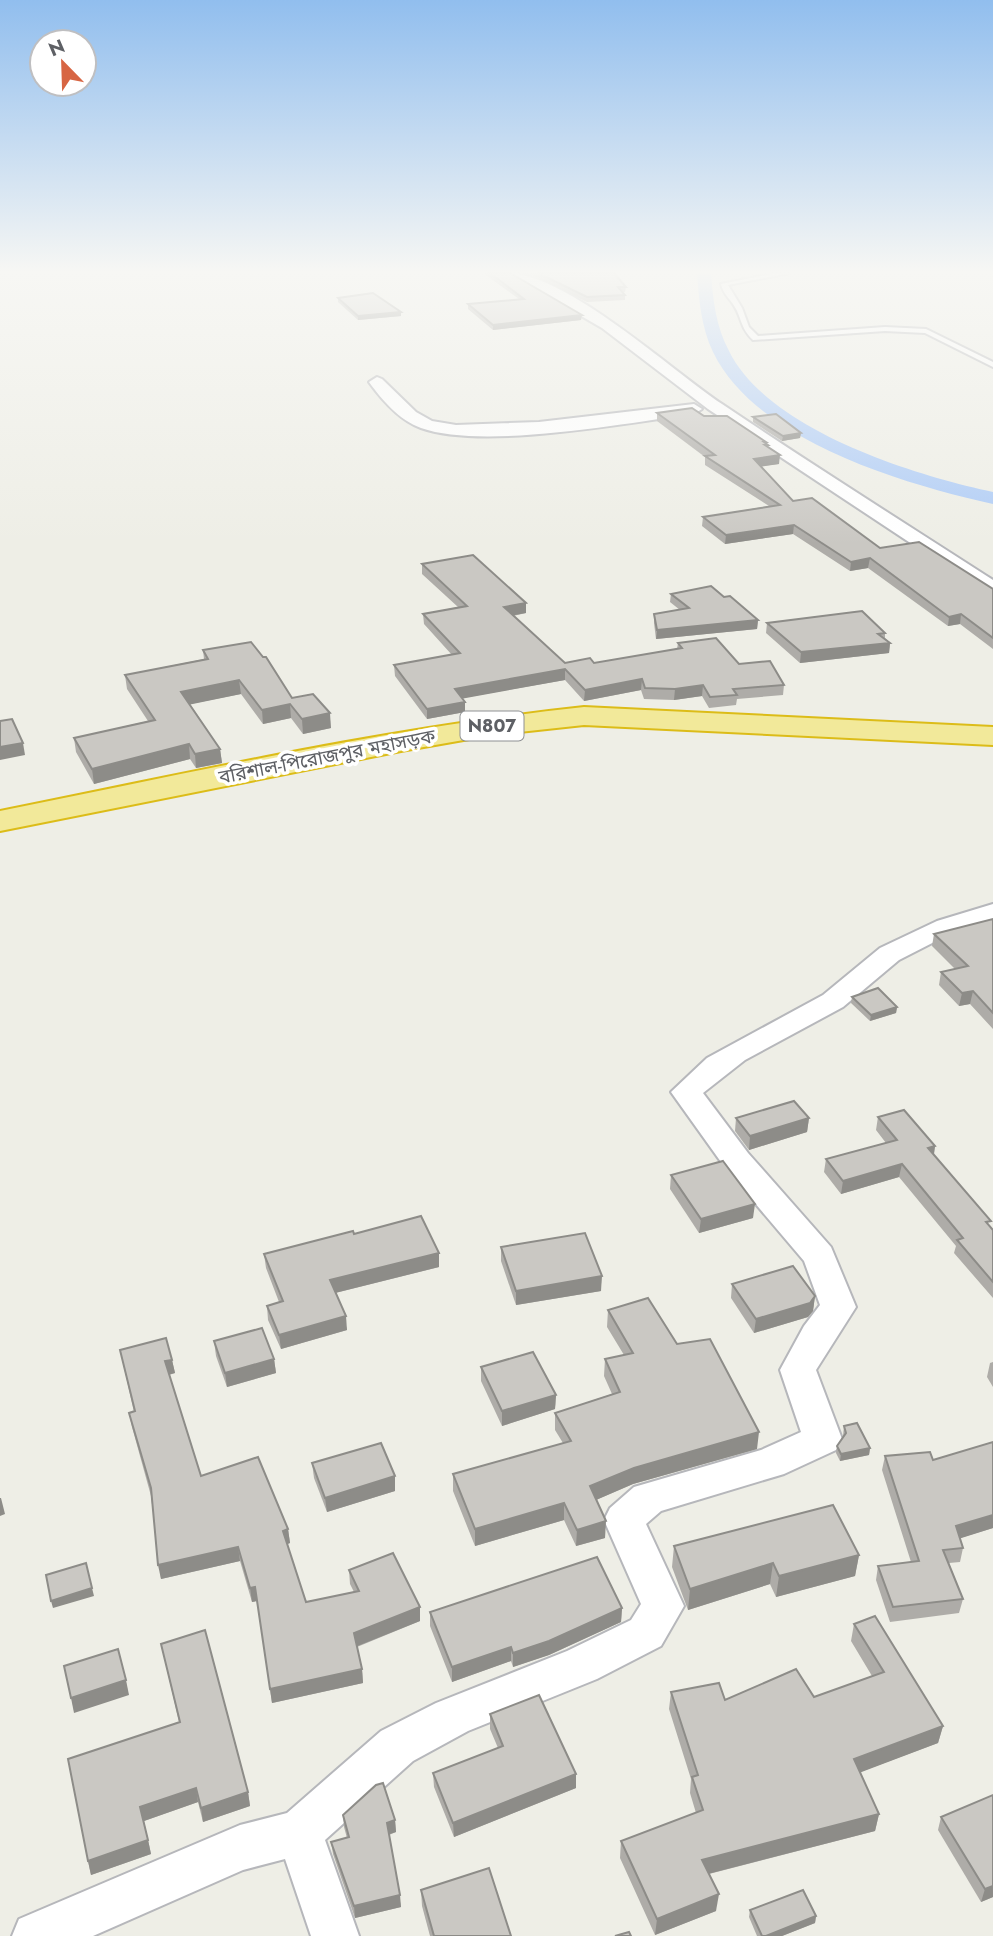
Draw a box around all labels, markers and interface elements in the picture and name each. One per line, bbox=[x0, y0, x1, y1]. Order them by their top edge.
north arrow bbox=[28, 28, 98, 98]
text: N bbox=[44, 32, 69, 63]
road number: N807 bbox=[461, 712, 524, 740]
street label: বরিশাল-পিরোজপুর মহাসড়ক bbox=[216, 722, 438, 791]

